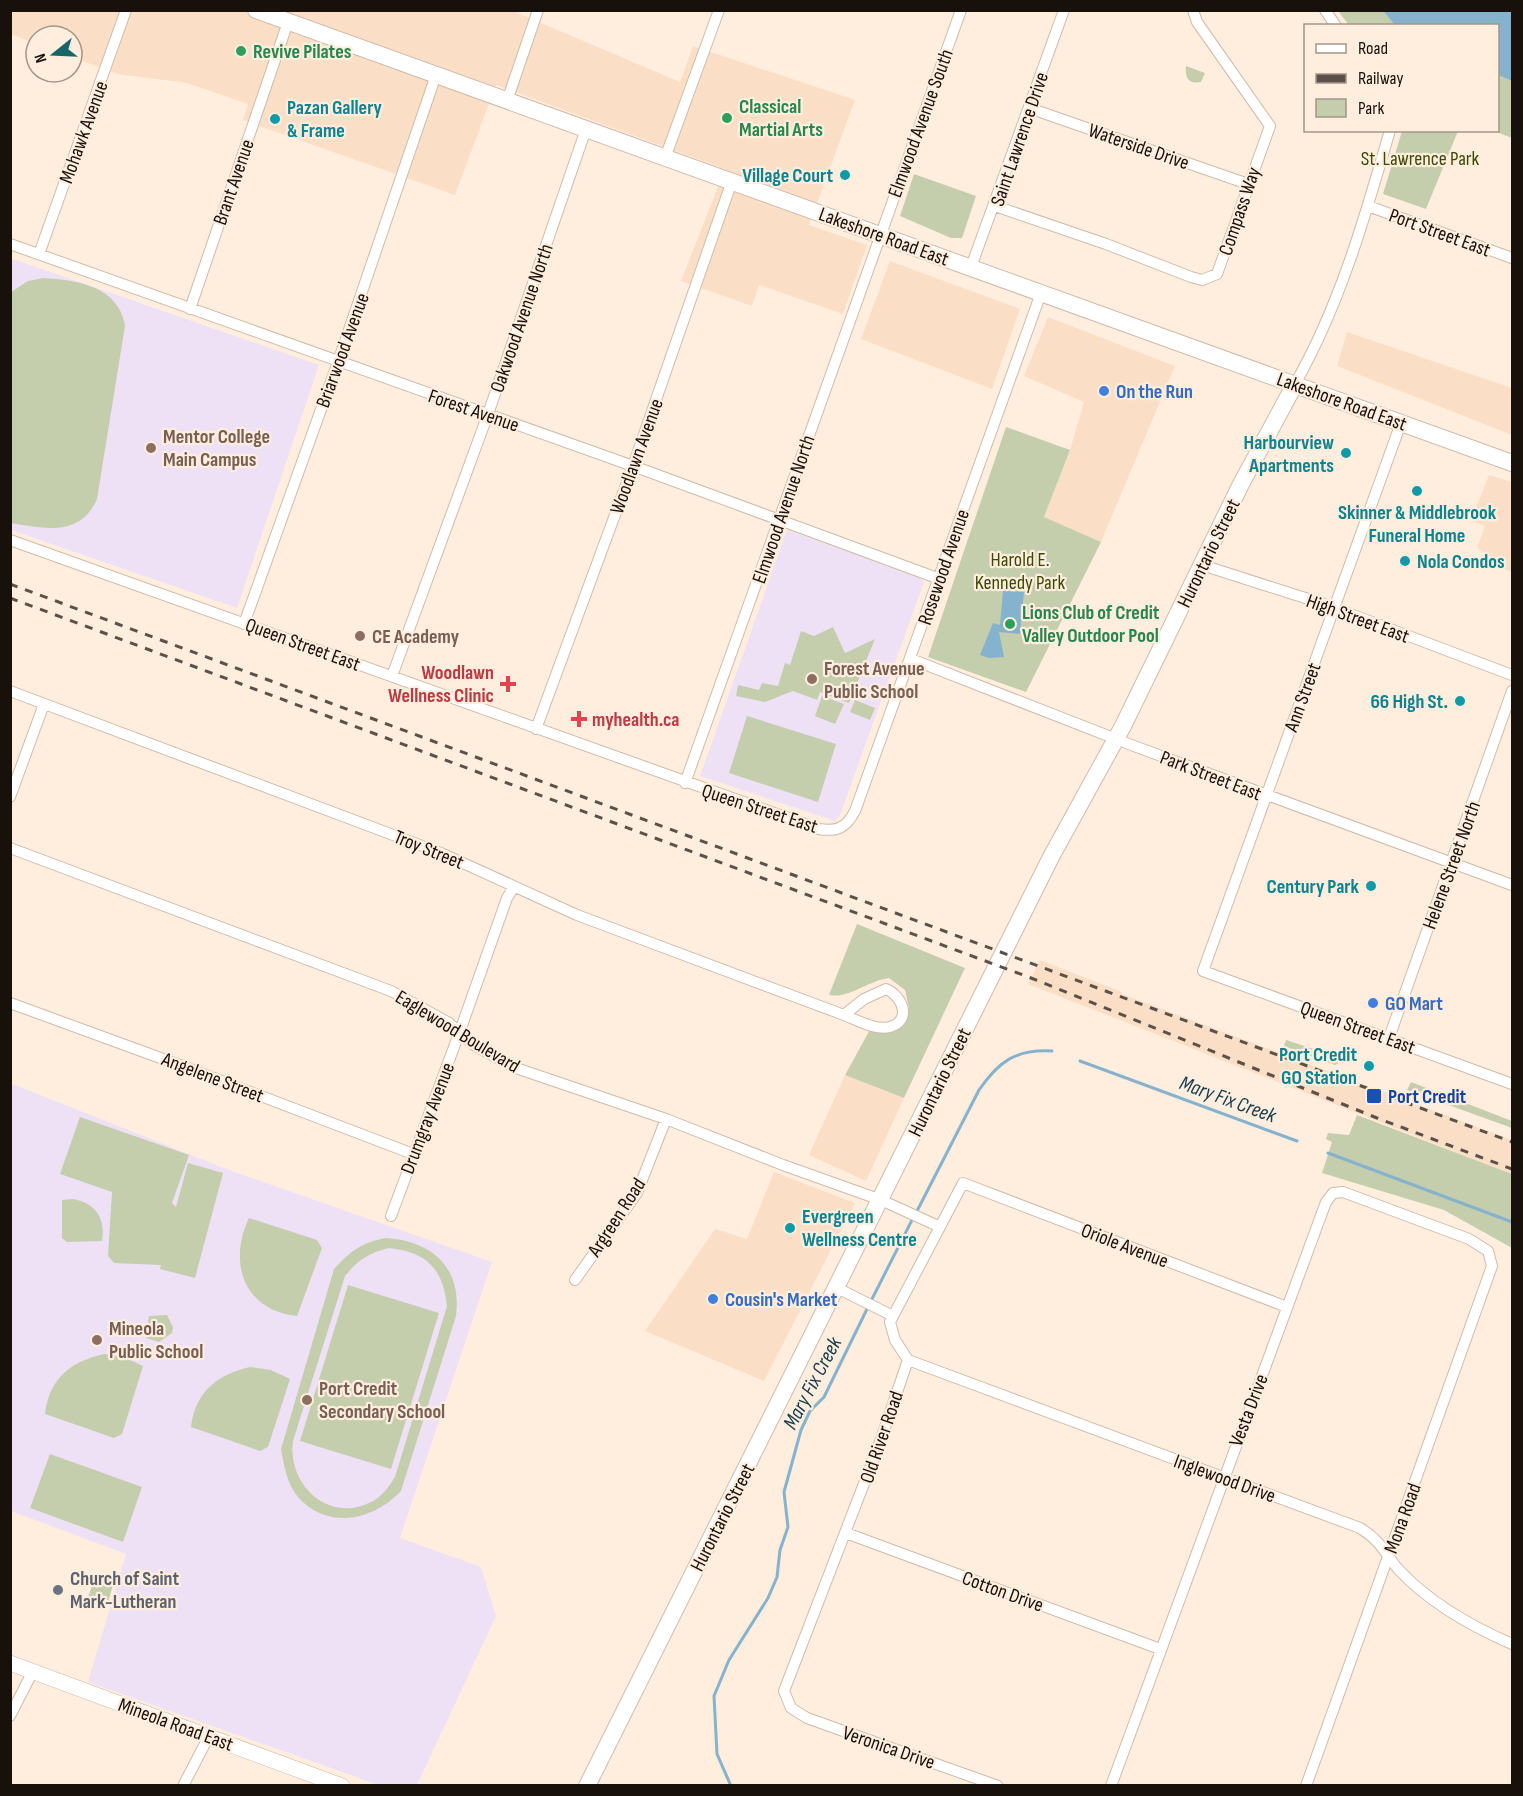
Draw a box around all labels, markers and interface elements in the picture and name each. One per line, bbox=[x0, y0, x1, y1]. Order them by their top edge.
north arrow bbox=[24, 24, 84, 84]
legend bbox=[1304, 24, 1499, 132]
text: Road bbox=[1358, 38, 1388, 59]
place label: Revive Pilates bbox=[253, 40, 352, 64]
marker: Revive Pilates bbox=[234, 44, 248, 58]
street label: Elmwood Avenue South bbox=[883, 46, 959, 201]
text: N bbox=[31, 51, 52, 65]
text: Railway bbox=[1358, 68, 1403, 89]
street label: Saint Lawrence Drive bbox=[986, 69, 1054, 210]
street label: Mohawk Avenue bbox=[54, 78, 114, 187]
place label: Classical Martial Arts bbox=[739, 95, 823, 142]
place label: Pazan Gallery & Frame bbox=[287, 96, 383, 143]
text: Park bbox=[1358, 98, 1384, 119]
marker: Classical Martial Arts bbox=[720, 111, 734, 125]
marker: Pazan Gallery & Frame bbox=[268, 112, 282, 126]
street label: Waterside Drive bbox=[1085, 119, 1192, 175]
street label: Brant Avenue bbox=[208, 136, 260, 228]
park label: St. Lawrence Park bbox=[1361, 147, 1480, 171]
place label: Village Court bbox=[742, 164, 833, 188]
street label: Compass Way bbox=[1214, 164, 1266, 259]
marker: Village Court bbox=[838, 168, 852, 182]
street label: Lakeshore Road East bbox=[815, 202, 952, 272]
street label: Port Street East bbox=[1386, 203, 1494, 262]
street label: Oakwood Avenue North bbox=[485, 241, 559, 396]
street label: Briarwood Avenue bbox=[311, 290, 375, 411]
street label: Lakeshore Road East bbox=[1273, 367, 1410, 437]
place label: On the Run bbox=[1116, 380, 1193, 404]
street label: Forest Avenue bbox=[425, 384, 522, 438]
marker: On the Run bbox=[1097, 384, 1111, 398]
street label: Woodlawn Avenue bbox=[605, 395, 669, 517]
place label: Mentor College Main Campus bbox=[163, 425, 270, 472]
place label: Harbourview Apartments bbox=[1244, 431, 1334, 478]
street label: Elmwood Avenue North bbox=[747, 432, 821, 587]
marker: Mentor College Main Campus bbox=[144, 441, 158, 455]
marker: Harbourview Apartments bbox=[1339, 446, 1353, 460]
marker: Skinner & Middlebrook Funeral Home bbox=[1410, 484, 1424, 498]
street label: Hurontario Street bbox=[1172, 495, 1246, 612]
place label: Skinner & Middlebrook Funeral Home bbox=[1338, 501, 1497, 548]
street label: Rosewood Avenue bbox=[913, 506, 975, 628]
park label: Harold E. Kennedy Park bbox=[975, 548, 1066, 595]
place label: Nola Condos bbox=[1417, 550, 1505, 574]
marker: Nola Condos bbox=[1398, 554, 1412, 568]
street label: High Street East bbox=[1303, 589, 1412, 649]
place label: Lions Club of Credit Valley Outdoor Pool bbox=[1022, 601, 1160, 648]
street label: Queen Street East bbox=[242, 613, 363, 677]
marker: Lions Club of Credit Valley Outdoor Pool bbox=[1003, 617, 1017, 631]
place label: CE Academy bbox=[372, 625, 460, 649]
marker: CE Academy bbox=[353, 629, 367, 643]
place label: Forest Avenue Public School bbox=[824, 657, 925, 704]
street label: Ann Street bbox=[1279, 660, 1326, 736]
place label: Woodlawn Wellness Clinic bbox=[388, 661, 494, 708]
marker: Forest Avenue Public School bbox=[805, 672, 819, 686]
marker: Woodlawn Wellness Clinic bbox=[499, 675, 517, 693]
place label: 66 High St. bbox=[1370, 690, 1448, 714]
marker: 66 High St. bbox=[1453, 694, 1467, 708]
place label: myhealth.ca bbox=[592, 708, 680, 732]
marker: myhealth.ca bbox=[570, 710, 588, 728]
street label: Park Street East bbox=[1157, 746, 1265, 806]
street label: Queen Street East bbox=[699, 779, 821, 839]
street label: Helene Street North bbox=[1418, 798, 1486, 933]
street label: Troy Street bbox=[390, 825, 467, 875]
place label: Century Park bbox=[1267, 875, 1360, 899]
marker: Century Park bbox=[1364, 879, 1378, 893]
street label: Eaglewood Boulevard bbox=[391, 985, 524, 1078]
place label: GO Mart bbox=[1385, 992, 1443, 1016]
street label: Queen Street East bbox=[1297, 996, 1418, 1060]
marker: GO Mart bbox=[1366, 996, 1380, 1010]
street label: Hurontario Street bbox=[903, 1024, 977, 1141]
place label: Port Credit GO Station bbox=[1279, 1043, 1357, 1090]
street label: Angelene Street bbox=[157, 1047, 267, 1108]
street label: Drumgray Avenue bbox=[396, 1059, 460, 1178]
marker: Port Credit GO Station bbox=[1362, 1059, 1376, 1073]
water label: Mary Fix Creek bbox=[1176, 1070, 1281, 1129]
place label: Port Credit bbox=[1388, 1085, 1466, 1109]
marker: Port Credit bbox=[1365, 1087, 1383, 1105]
street label: Argreen Road bbox=[582, 1174, 651, 1262]
place label: Evergreen Wellness Centre bbox=[802, 1205, 917, 1252]
street label: Oriole Avenue bbox=[1078, 1218, 1172, 1274]
marker: Evergreen Wellness Centre bbox=[783, 1221, 797, 1235]
place label: Cousin's Market bbox=[725, 1288, 838, 1312]
marker: Cousin's Market bbox=[706, 1292, 720, 1306]
place label: Mineola Public School bbox=[109, 1317, 203, 1364]
water label: Mary Fix Creek bbox=[778, 1332, 848, 1434]
marker: Mineola Public School bbox=[90, 1333, 104, 1347]
street label: Vesta Drive bbox=[1224, 1371, 1274, 1450]
place label: Port Credit Secondary School bbox=[319, 1377, 445, 1424]
street label: Old River Road bbox=[855, 1388, 909, 1487]
marker: Port Credit Secondary School bbox=[300, 1393, 314, 1407]
street label: Inglewood Drive bbox=[1171, 1449, 1279, 1508]
street label: Hurontario Street bbox=[685, 1460, 760, 1575]
street label: Mona Road bbox=[1379, 1480, 1427, 1557]
street label: Cotton Drive bbox=[959, 1566, 1047, 1618]
place label: Church of Saint Mark-Lutheran bbox=[70, 1567, 180, 1614]
marker: Church of Saint Mark-Lutheran bbox=[51, 1583, 65, 1597]
street label: Mineola Road East bbox=[115, 1693, 236, 1757]
street label: Veronica Drive bbox=[839, 1721, 938, 1775]

